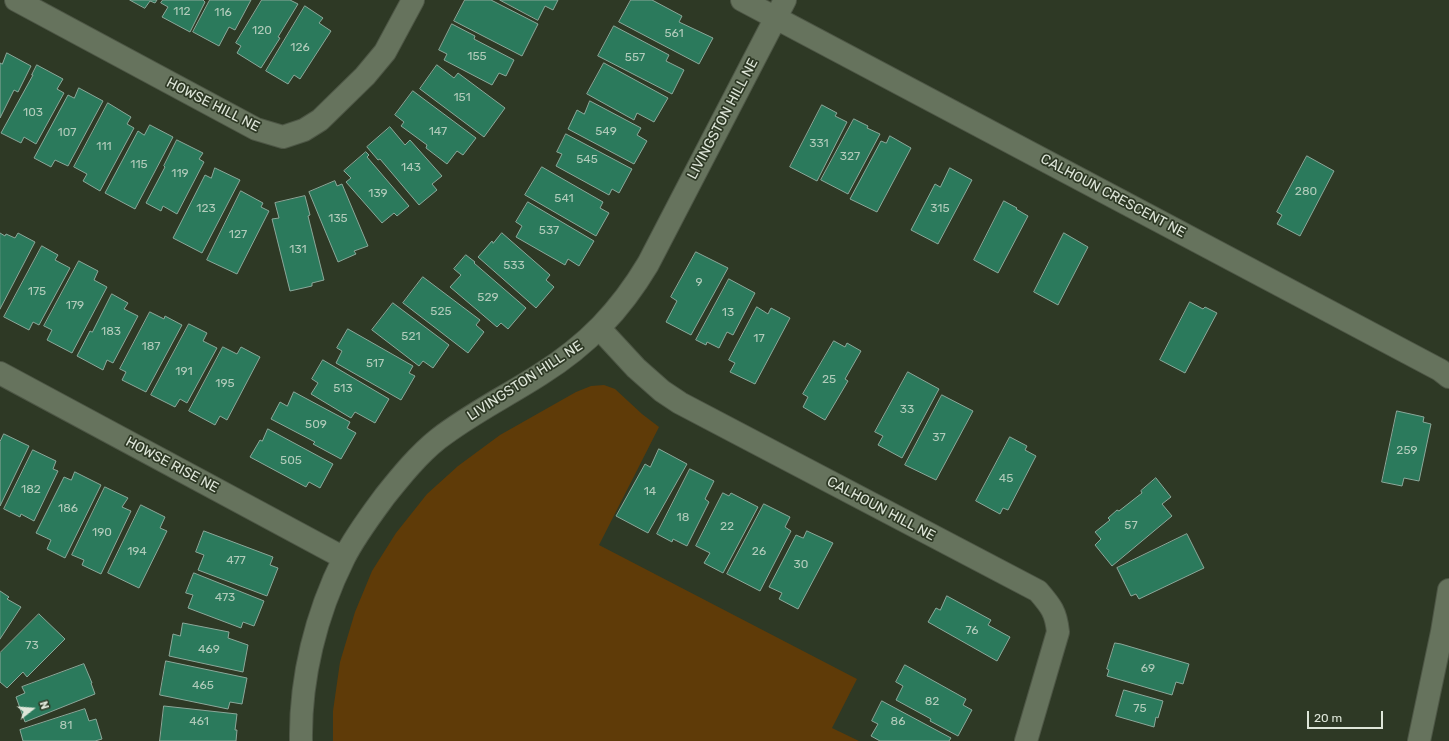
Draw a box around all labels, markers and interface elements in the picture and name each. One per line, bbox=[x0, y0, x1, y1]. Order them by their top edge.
house number: 112 bbox=[173, 5, 191, 19]
house number: 116 bbox=[214, 6, 232, 20]
house number: 120 bbox=[252, 24, 272, 38]
house number: 561 bbox=[664, 27, 684, 41]
house number: 126 bbox=[290, 41, 310, 55]
house number: 155 bbox=[467, 50, 487, 64]
house number: 557 bbox=[625, 51, 645, 65]
street label: LIVINGSTON HILL NE bbox=[684, 56, 762, 182]
street label: HOWSE HILL NE bbox=[164, 74, 262, 136]
house number: 151 bbox=[453, 91, 471, 105]
house number: 103 bbox=[23, 106, 43, 120]
house number: 147 bbox=[429, 125, 447, 139]
house number: 549 bbox=[595, 125, 617, 139]
house number: 107 bbox=[58, 126, 76, 140]
house number: 331 bbox=[809, 137, 829, 151]
house number: 111 bbox=[96, 140, 112, 154]
house number: 327 bbox=[840, 150, 860, 164]
street label: CALHOUN CRESCENT NE bbox=[1038, 151, 1188, 241]
house number: 545 bbox=[576, 153, 598, 167]
house number: 115 bbox=[130, 158, 148, 172]
house number: 143 bbox=[401, 161, 421, 175]
house number: 119 bbox=[171, 167, 189, 181]
house number: 280 bbox=[1295, 185, 1317, 199]
house number: 139 bbox=[368, 187, 388, 201]
house number: 541 bbox=[554, 192, 574, 206]
house number: 123 bbox=[196, 202, 216, 216]
house number: 315 bbox=[930, 202, 950, 216]
house number: 135 bbox=[328, 212, 348, 226]
house number: 537 bbox=[539, 224, 559, 238]
house number: 127 bbox=[229, 228, 247, 242]
house number: 131 bbox=[289, 243, 307, 257]
house number: 533 bbox=[503, 259, 525, 273]
house number: 9 bbox=[695, 276, 703, 290]
house number: 175 bbox=[28, 285, 46, 299]
house number: 529 bbox=[477, 291, 499, 305]
house number: 179 bbox=[66, 299, 84, 313]
house number: 525 bbox=[430, 305, 452, 319]
house number: 13 bbox=[722, 306, 734, 320]
house number: 183 bbox=[101, 325, 121, 339]
house number: 521 bbox=[401, 330, 421, 344]
house number: 17 bbox=[753, 332, 765, 346]
street label: LIVINGSTON HILL NE bbox=[464, 337, 586, 425]
house number: 187 bbox=[142, 340, 160, 354]
house number: 517 bbox=[366, 357, 384, 371]
house number: 191 bbox=[175, 365, 193, 379]
house number: 25 bbox=[822, 373, 836, 387]
house number: 195 bbox=[215, 377, 235, 391]
house number: 513 bbox=[333, 382, 353, 396]
house number: 33 bbox=[900, 403, 914, 417]
house number: 509 bbox=[305, 418, 327, 432]
house number: 37 bbox=[932, 431, 946, 445]
street label: HOWSE RISE NE bbox=[123, 433, 221, 497]
house number: 259 bbox=[1396, 444, 1418, 458]
house number: 505 bbox=[280, 454, 302, 468]
house number: 45 bbox=[999, 472, 1013, 486]
street label: CALHOUN HILL NE bbox=[824, 473, 938, 545]
house number: 182 bbox=[21, 483, 41, 497]
house number: 14 bbox=[644, 485, 656, 499]
house number: 186 bbox=[58, 502, 78, 516]
house number: 18 bbox=[677, 511, 689, 525]
house number: 57 bbox=[1124, 519, 1138, 533]
house number: 22 bbox=[720, 520, 734, 534]
house number: 190 bbox=[92, 526, 112, 540]
house number: 194 bbox=[127, 545, 147, 559]
house number: 26 bbox=[752, 545, 766, 559]
house number: 477 bbox=[226, 554, 246, 568]
house number: 30 bbox=[794, 558, 808, 572]
house number: 473 bbox=[215, 591, 235, 605]
house number: 76 bbox=[965, 624, 979, 638]
house number: 73 bbox=[25, 639, 39, 653]
house number: 469 bbox=[198, 643, 220, 657]
house number: 69 bbox=[1141, 662, 1155, 676]
house number: 465 bbox=[192, 679, 214, 693]
north arrow bbox=[12, 689, 52, 729]
house number: 82 bbox=[925, 695, 939, 709]
text: N bbox=[37, 700, 51, 711]
house number: 75 bbox=[1133, 702, 1147, 716]
scale bar bbox=[1309, 703, 1385, 729]
text: 20 m bbox=[1314, 711, 1342, 725]
house number: 461 bbox=[189, 715, 209, 729]
house number: 86 bbox=[891, 715, 905, 729]
house number: 81 bbox=[60, 719, 72, 733]

